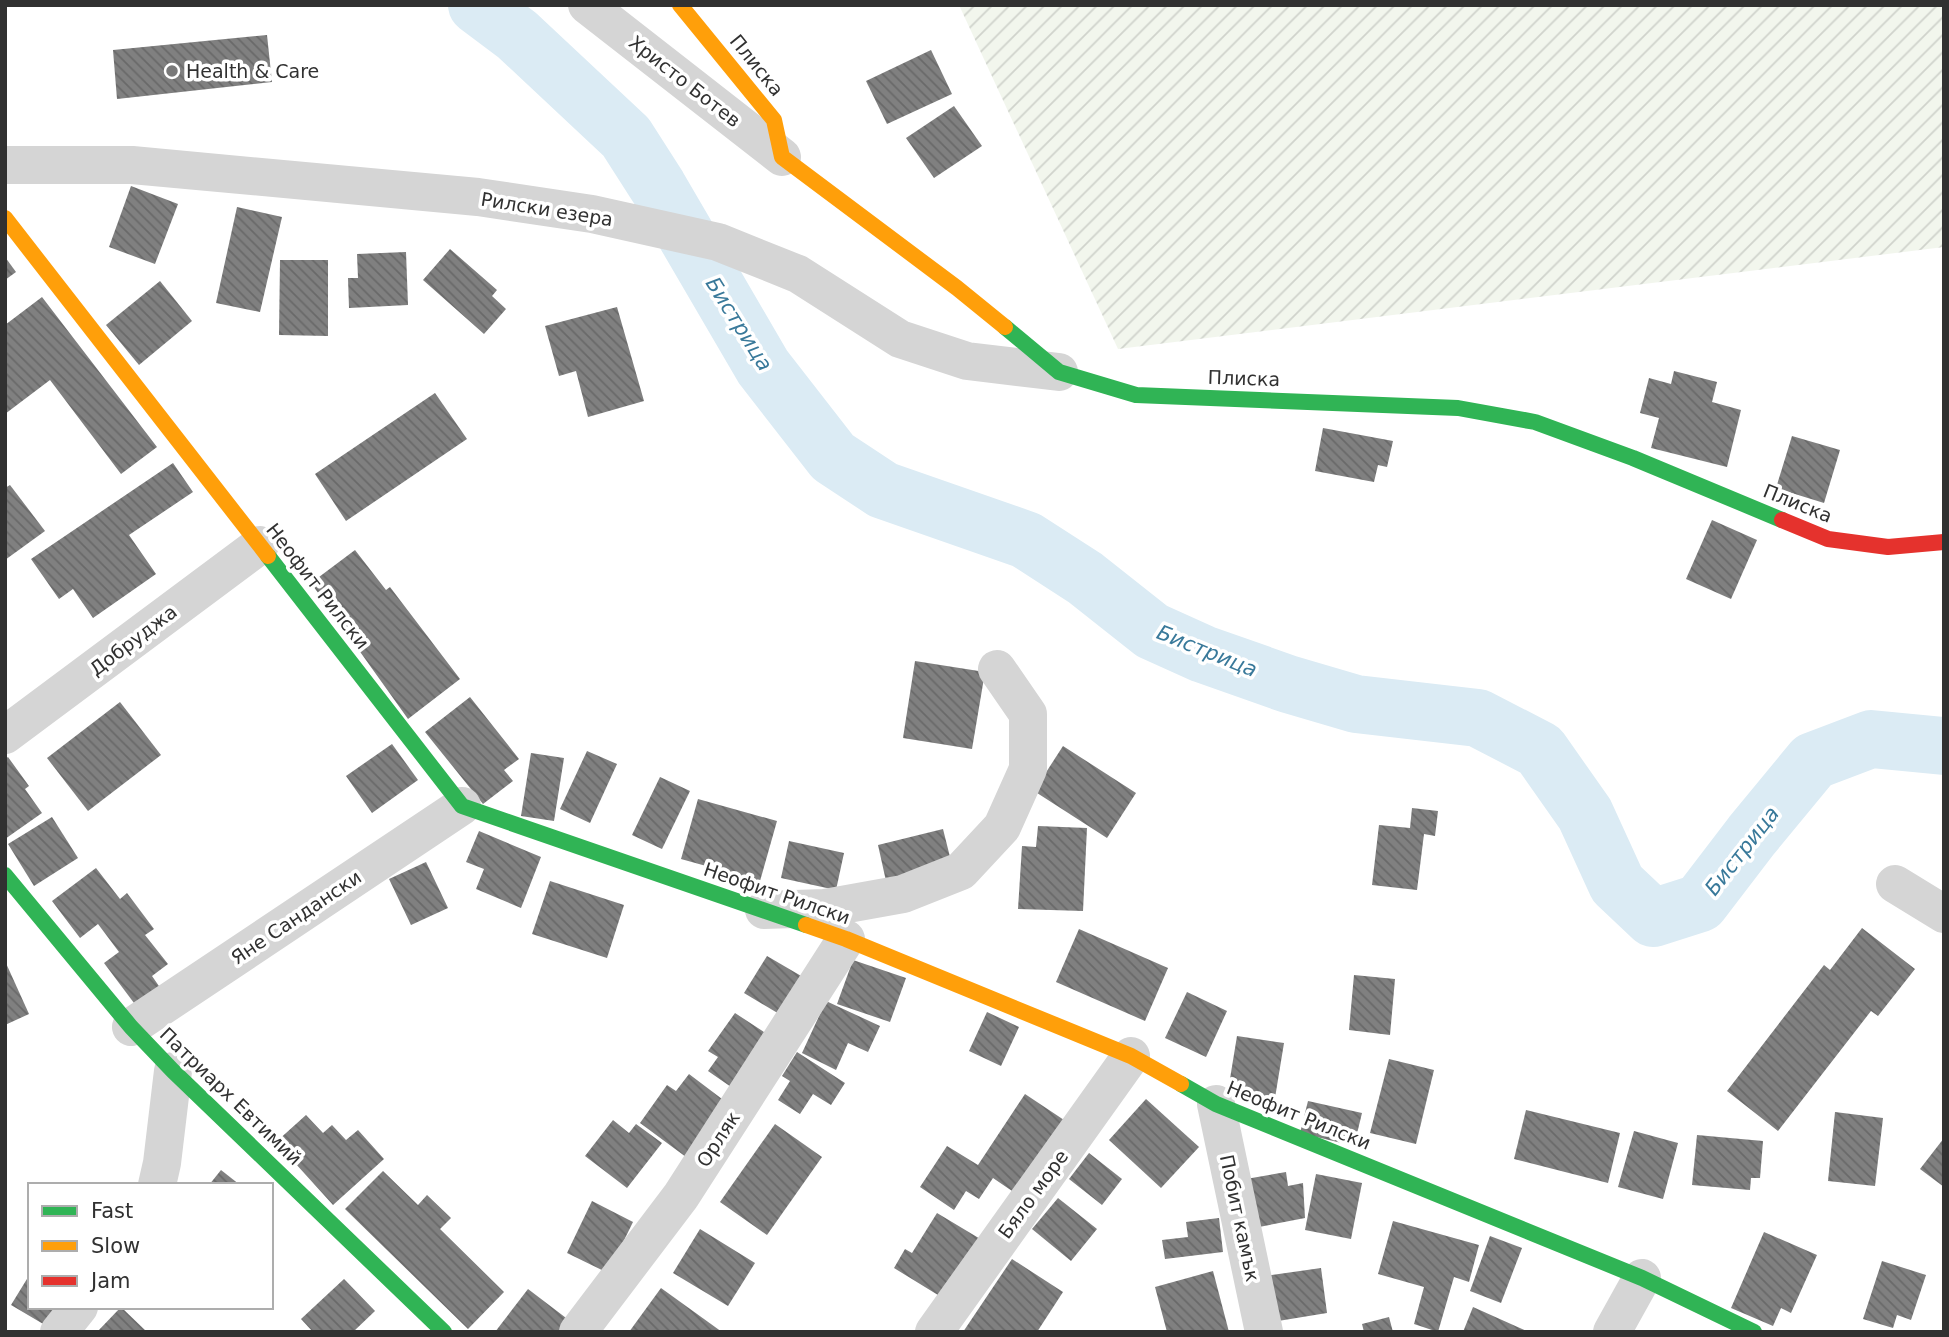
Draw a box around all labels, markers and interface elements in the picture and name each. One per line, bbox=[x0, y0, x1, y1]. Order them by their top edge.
street label: Плиска bbox=[726, 30, 788, 100]
street label: Христо Ботев bbox=[625, 31, 745, 131]
place label: Health & Care bbox=[186, 60, 319, 82]
marker: Health & Care bbox=[164, 63, 180, 79]
street label: Рилски езера bbox=[479, 188, 615, 230]
water label: Бистрица bbox=[701, 273, 777, 375]
street label: Плиска bbox=[1207, 366, 1281, 390]
street label: Плиска bbox=[1760, 479, 1836, 527]
street label: Неофит Рилски bbox=[262, 519, 374, 653]
street label: Добруджа bbox=[85, 600, 181, 680]
water label: Бистрица bbox=[1153, 620, 1261, 682]
water label: Бистрица bbox=[1700, 802, 1784, 900]
street label: Неофит Рилски bbox=[701, 858, 853, 928]
street label: Яне Сандански bbox=[227, 865, 365, 969]
street label: Патриарх Евтимий bbox=[156, 1023, 306, 1169]
street label: Неофит Рилски bbox=[1224, 1076, 1374, 1154]
street label: Орляк bbox=[692, 1107, 744, 1171]
street label: Бяло море bbox=[994, 1145, 1072, 1243]
street label: Побит камък bbox=[1216, 1152, 1264, 1284]
legend bbox=[28, 1183, 273, 1309]
text: Fast bbox=[91, 1199, 133, 1223]
text: Slow bbox=[91, 1234, 140, 1258]
text: Jam bbox=[89, 1269, 131, 1293]

